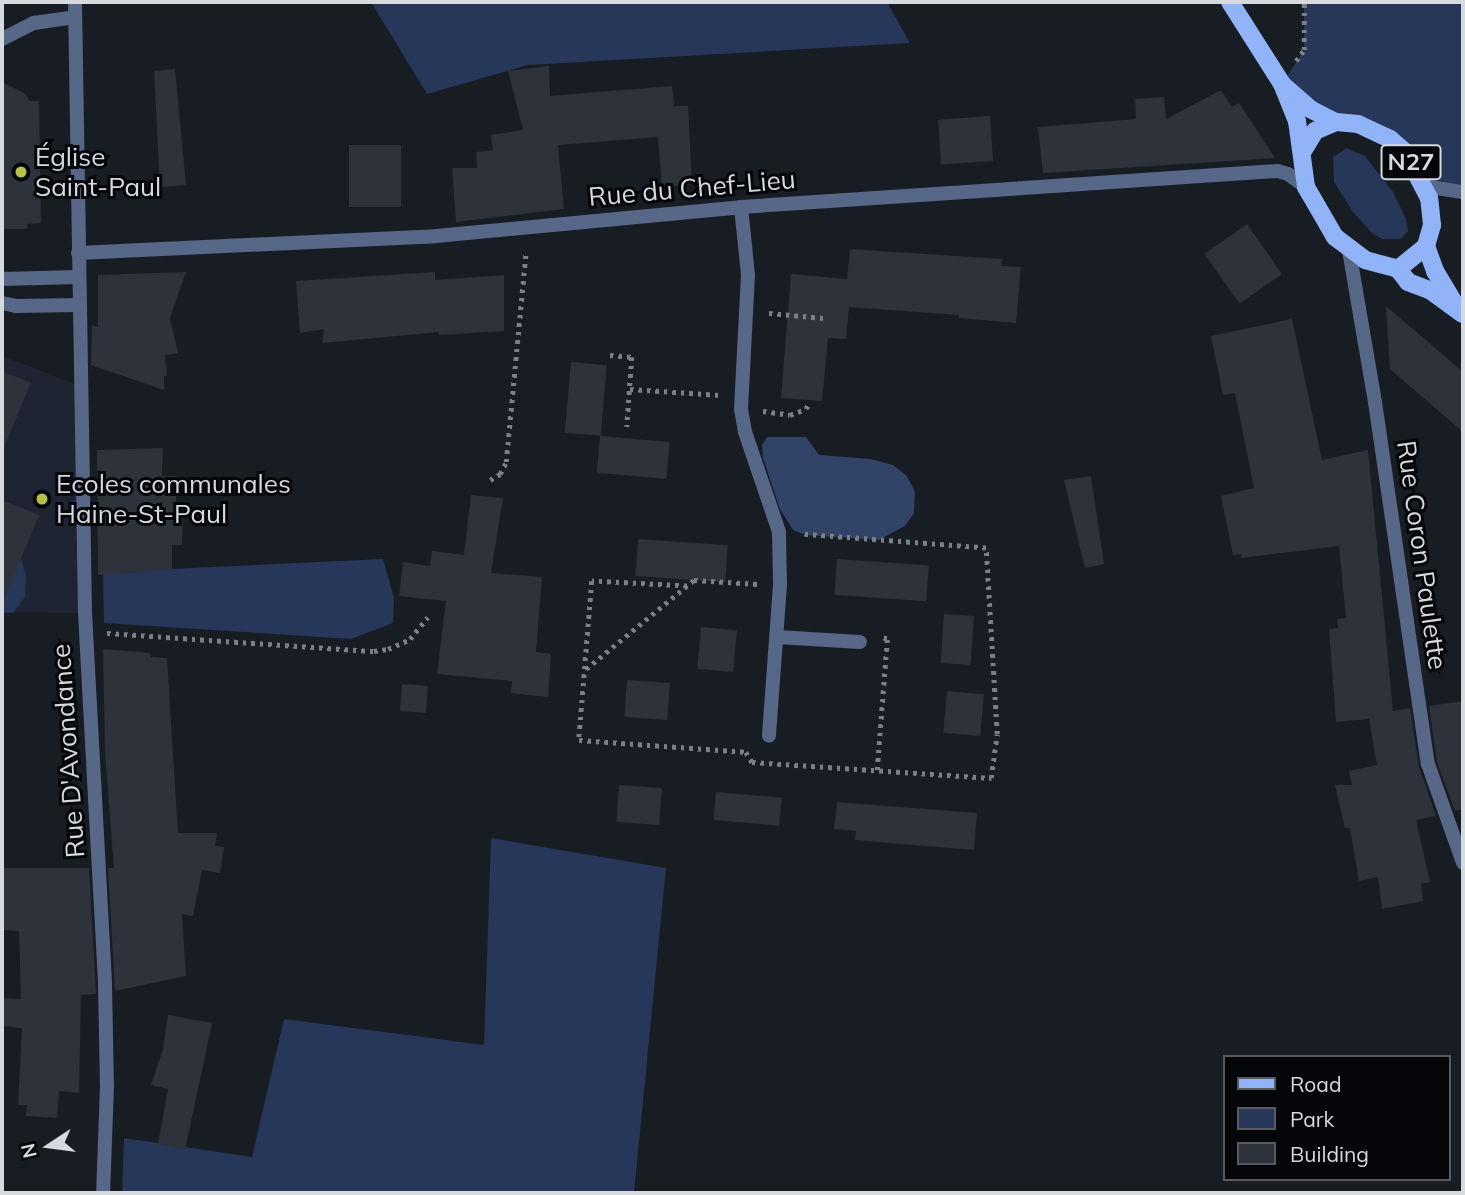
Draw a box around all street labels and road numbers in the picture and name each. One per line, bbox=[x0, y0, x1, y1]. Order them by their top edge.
road number: N27 bbox=[1380, 142, 1442, 182]
street label: Rue du Chef-Lieu bbox=[587, 163, 797, 213]
street label: Rue Coron Paulette bbox=[1390, 439, 1454, 671]
street label: Rue D'Avondance bbox=[45, 643, 91, 859]

